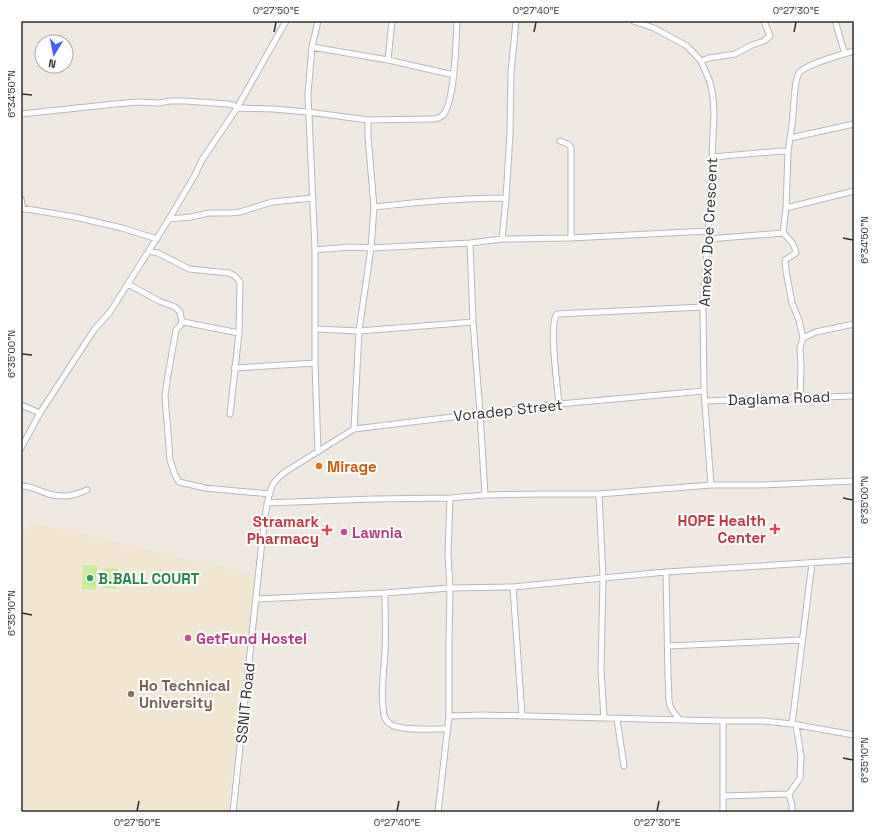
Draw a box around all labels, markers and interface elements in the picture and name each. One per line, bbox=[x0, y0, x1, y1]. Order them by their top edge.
text: 0°27'50"E bbox=[253, 4, 300, 17]
text: 0°27'40"E bbox=[513, 4, 560, 17]
text: 0°27'30"E bbox=[773, 4, 820, 17]
north arrow bbox=[34, 34, 74, 74]
text: N bbox=[47, 56, 57, 71]
text: 6°34'50"N bbox=[5, 70, 18, 118]
street label: Amexo Doe Crescent bbox=[695, 157, 721, 307]
text: 6°34'50"N bbox=[858, 216, 871, 264]
text: 6°35'00"N bbox=[5, 330, 18, 378]
street label: Daglama Road bbox=[727, 387, 831, 409]
street label: Voradep Street bbox=[452, 395, 564, 425]
place label: Mirage bbox=[327, 457, 377, 476]
marker: Mirage bbox=[314, 461, 324, 471]
text: 6°35'00"N bbox=[858, 476, 871, 524]
place label: HOPE Health Center bbox=[678, 511, 766, 547]
place label: Stramark Pharmacy bbox=[247, 512, 320, 548]
place label: Lawnia bbox=[352, 523, 403, 542]
marker: HOPE Health Center bbox=[769, 523, 781, 535]
marker: Stramark Pharmacy bbox=[322, 525, 332, 535]
marker: Lawnia bbox=[339, 527, 349, 537]
place label: B.BALL COURT bbox=[98, 569, 200, 588]
marker: B.BALL COURT bbox=[85, 573, 95, 583]
text: 6°35'10"N bbox=[5, 590, 18, 636]
place label: GetFund Hostel bbox=[196, 629, 307, 648]
marker: GetFund Hostel bbox=[183, 633, 193, 643]
street label: SSNIT Road bbox=[231, 662, 259, 744]
place label: Ho Technical University bbox=[139, 676, 230, 712]
marker: Ho Technical University bbox=[126, 689, 136, 699]
text: 6°35'10"N bbox=[858, 737, 871, 783]
text: 0°27'50"E bbox=[114, 816, 161, 829]
text: 0°27'40"E bbox=[374, 816, 421, 829]
text: 0°27'30"E bbox=[634, 816, 681, 829]

